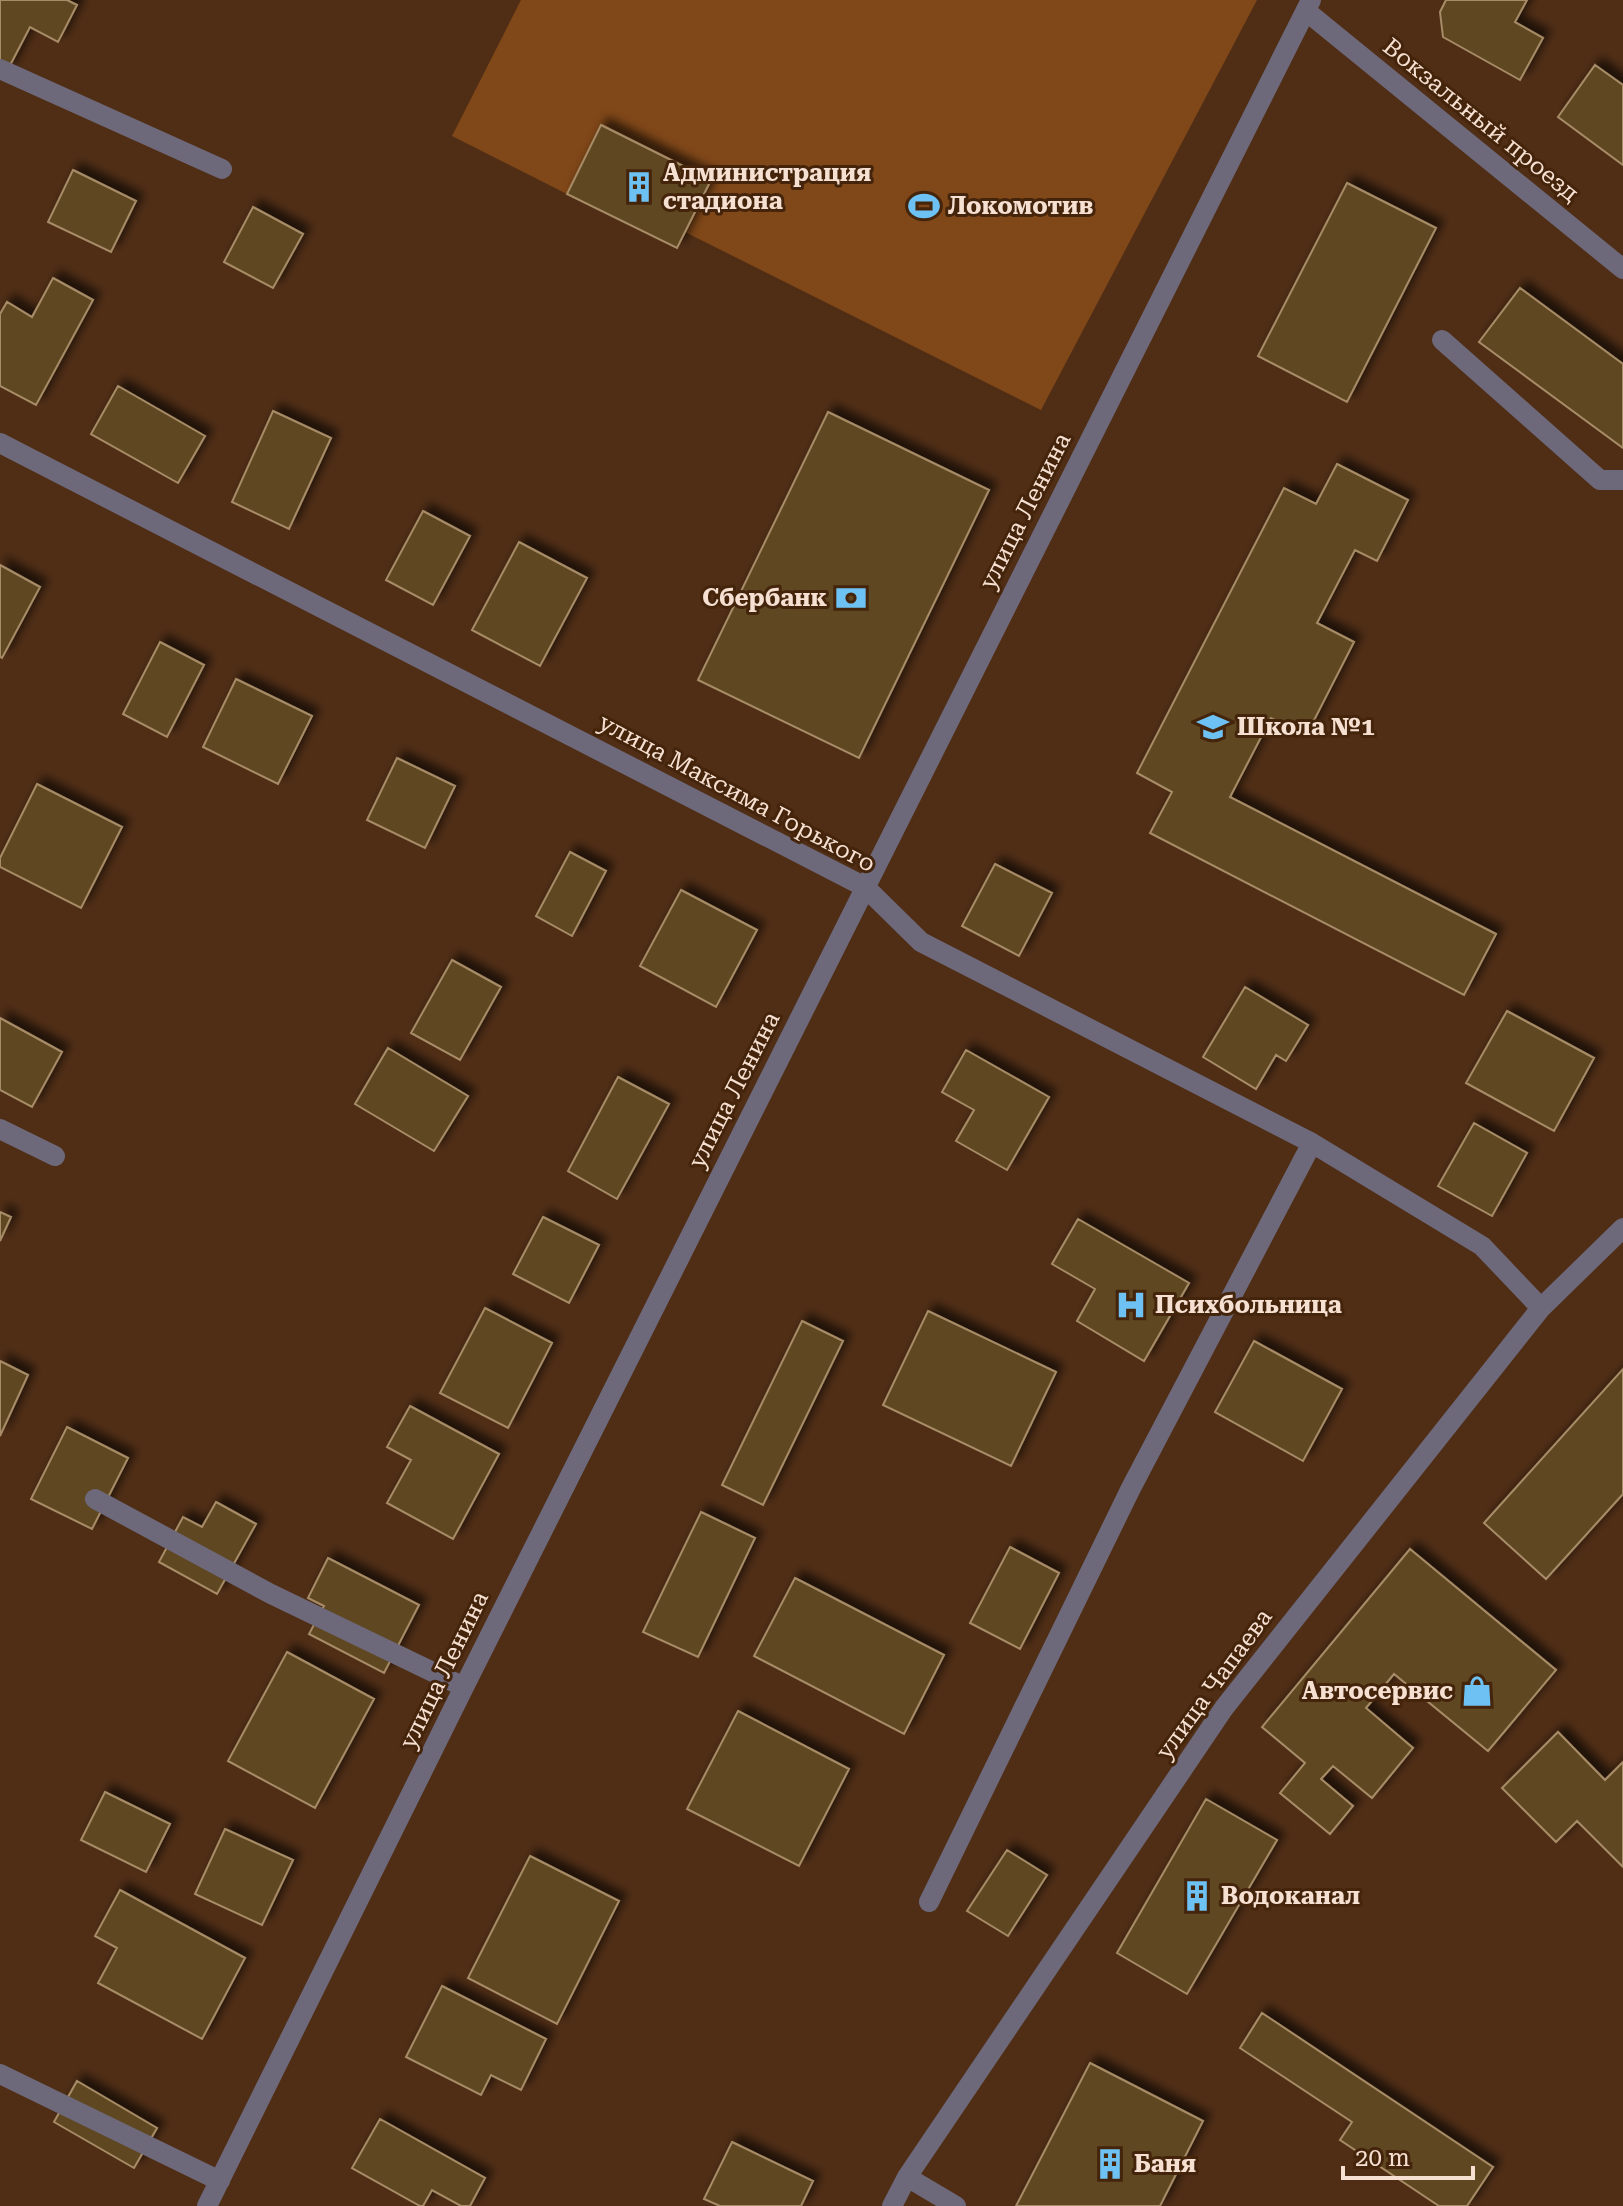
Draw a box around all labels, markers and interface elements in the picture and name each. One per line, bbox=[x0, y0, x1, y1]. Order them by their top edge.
street label: Вокзальный проезд bbox=[1378, 32, 1584, 208]
place label: Администрация стадиона bbox=[663, 159, 871, 215]
building icon: Администрация стадиона bbox=[622, 170, 656, 204]
sports icon: Локомотив bbox=[907, 189, 941, 223]
place label: Локомотив bbox=[948, 192, 1094, 220]
street label: улица Ленина bbox=[974, 428, 1076, 594]
bank icon: Сбербанк bbox=[834, 581, 868, 615]
place label: Сбербанк bbox=[702, 584, 827, 612]
street label: улица Максима Горького bbox=[594, 708, 880, 878]
school or university icon: Школа №1 bbox=[1196, 710, 1230, 744]
place label: Школа №1 bbox=[1237, 713, 1375, 741]
street label: улица Ленина bbox=[683, 1007, 785, 1173]
hospital icon: Психбольница bbox=[1114, 1288, 1148, 1322]
place label: Психбольница bbox=[1155, 1291, 1342, 1319]
street label: улица Ленина bbox=[394, 1587, 494, 1753]
street label: улица Чапаева bbox=[1150, 1603, 1278, 1765]
shop icon: Автосервис bbox=[1460, 1674, 1494, 1708]
place label: Автосервис bbox=[1302, 1677, 1453, 1705]
building icon: Водоканал bbox=[1180, 1879, 1214, 1913]
place label: Водоканал bbox=[1221, 1882, 1360, 1910]
scale bar bbox=[1343, 2130, 1473, 2180]
text: 20 m bbox=[1355, 2144, 1410, 2172]
building icon: Баня bbox=[1093, 2147, 1127, 2181]
place label: Баня bbox=[1134, 2150, 1196, 2178]

